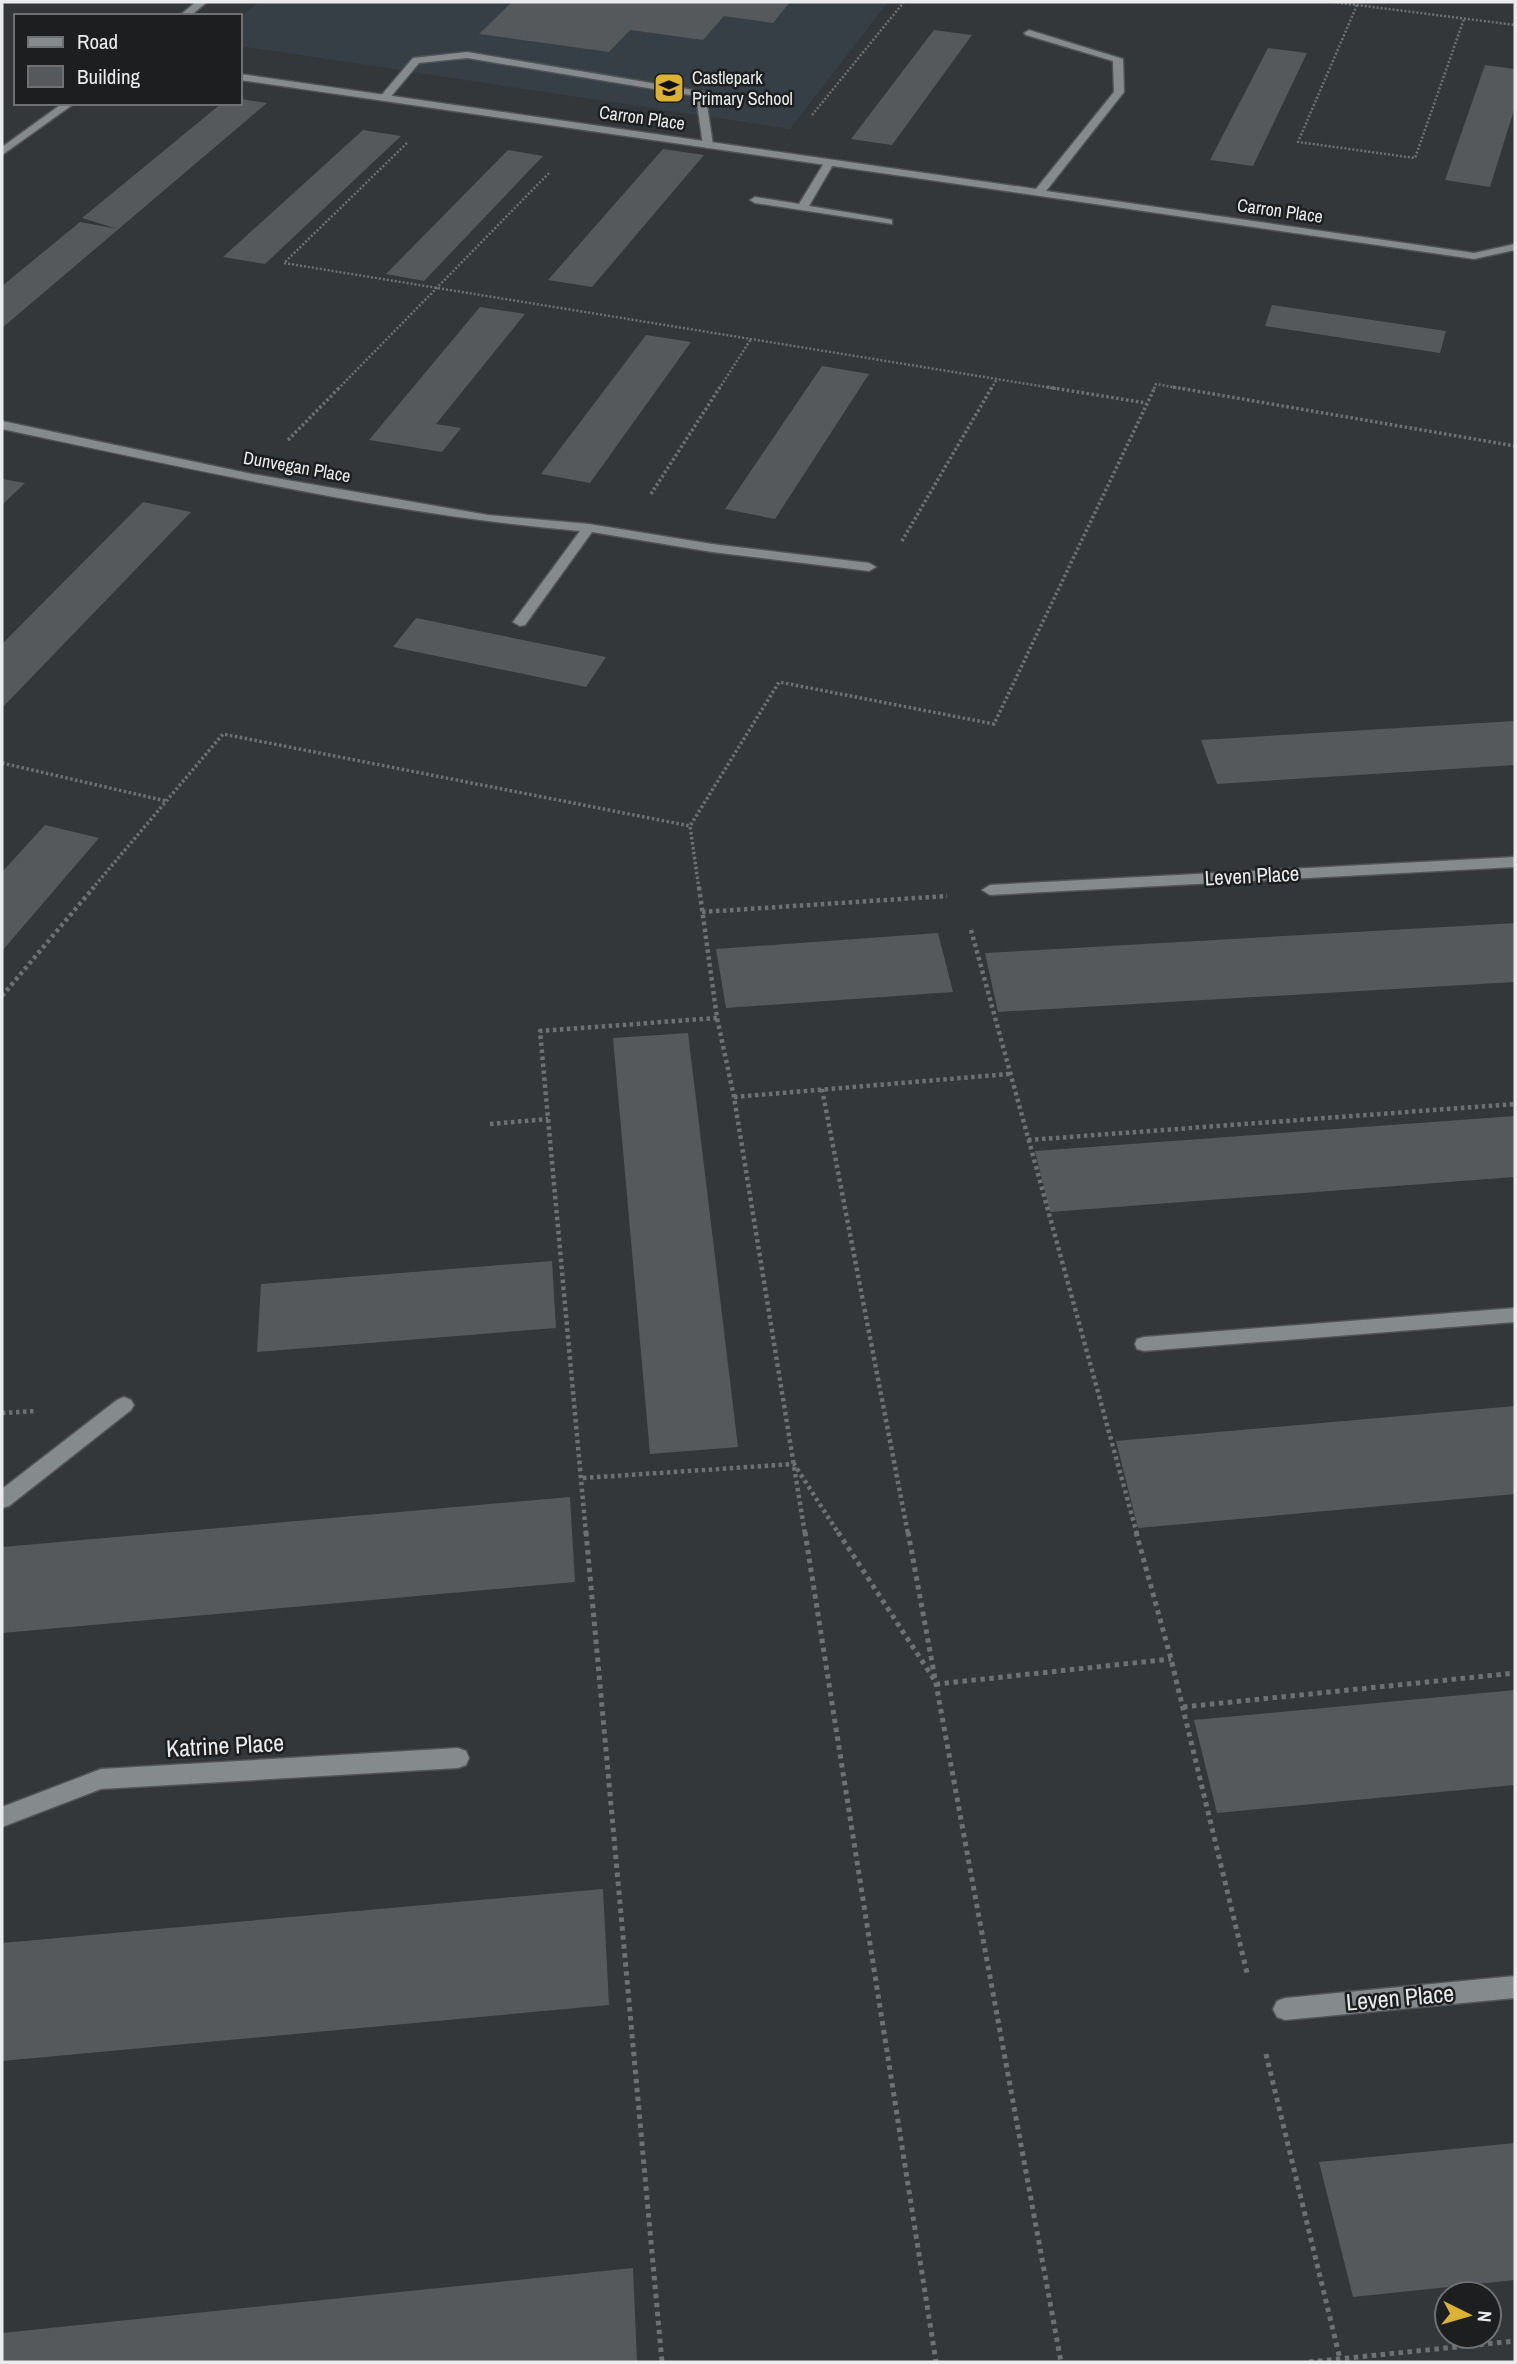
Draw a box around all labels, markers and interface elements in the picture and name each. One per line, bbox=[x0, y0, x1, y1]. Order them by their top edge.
legend bbox=[14, 14, 242, 105]
text: Road bbox=[77, 27, 118, 56]
text: Building bbox=[77, 62, 141, 91]
place label: Castlepark Primary School bbox=[692, 65, 793, 111]
school or university icon: Castlepark Primary School bbox=[652, 71, 686, 105]
street label: Carron Place bbox=[598, 99, 686, 136]
street label: Carron Place bbox=[1236, 192, 1324, 229]
street label: Dunvegan Place bbox=[242, 445, 353, 488]
street label: Leven Place bbox=[1204, 859, 1300, 892]
street label: Katrine Place bbox=[165, 1726, 285, 1764]
street label: Leven Place bbox=[1345, 1976, 1455, 2018]
north arrow bbox=[1433, 2280, 1503, 2350]
text: N bbox=[1471, 2310, 1498, 2323]

